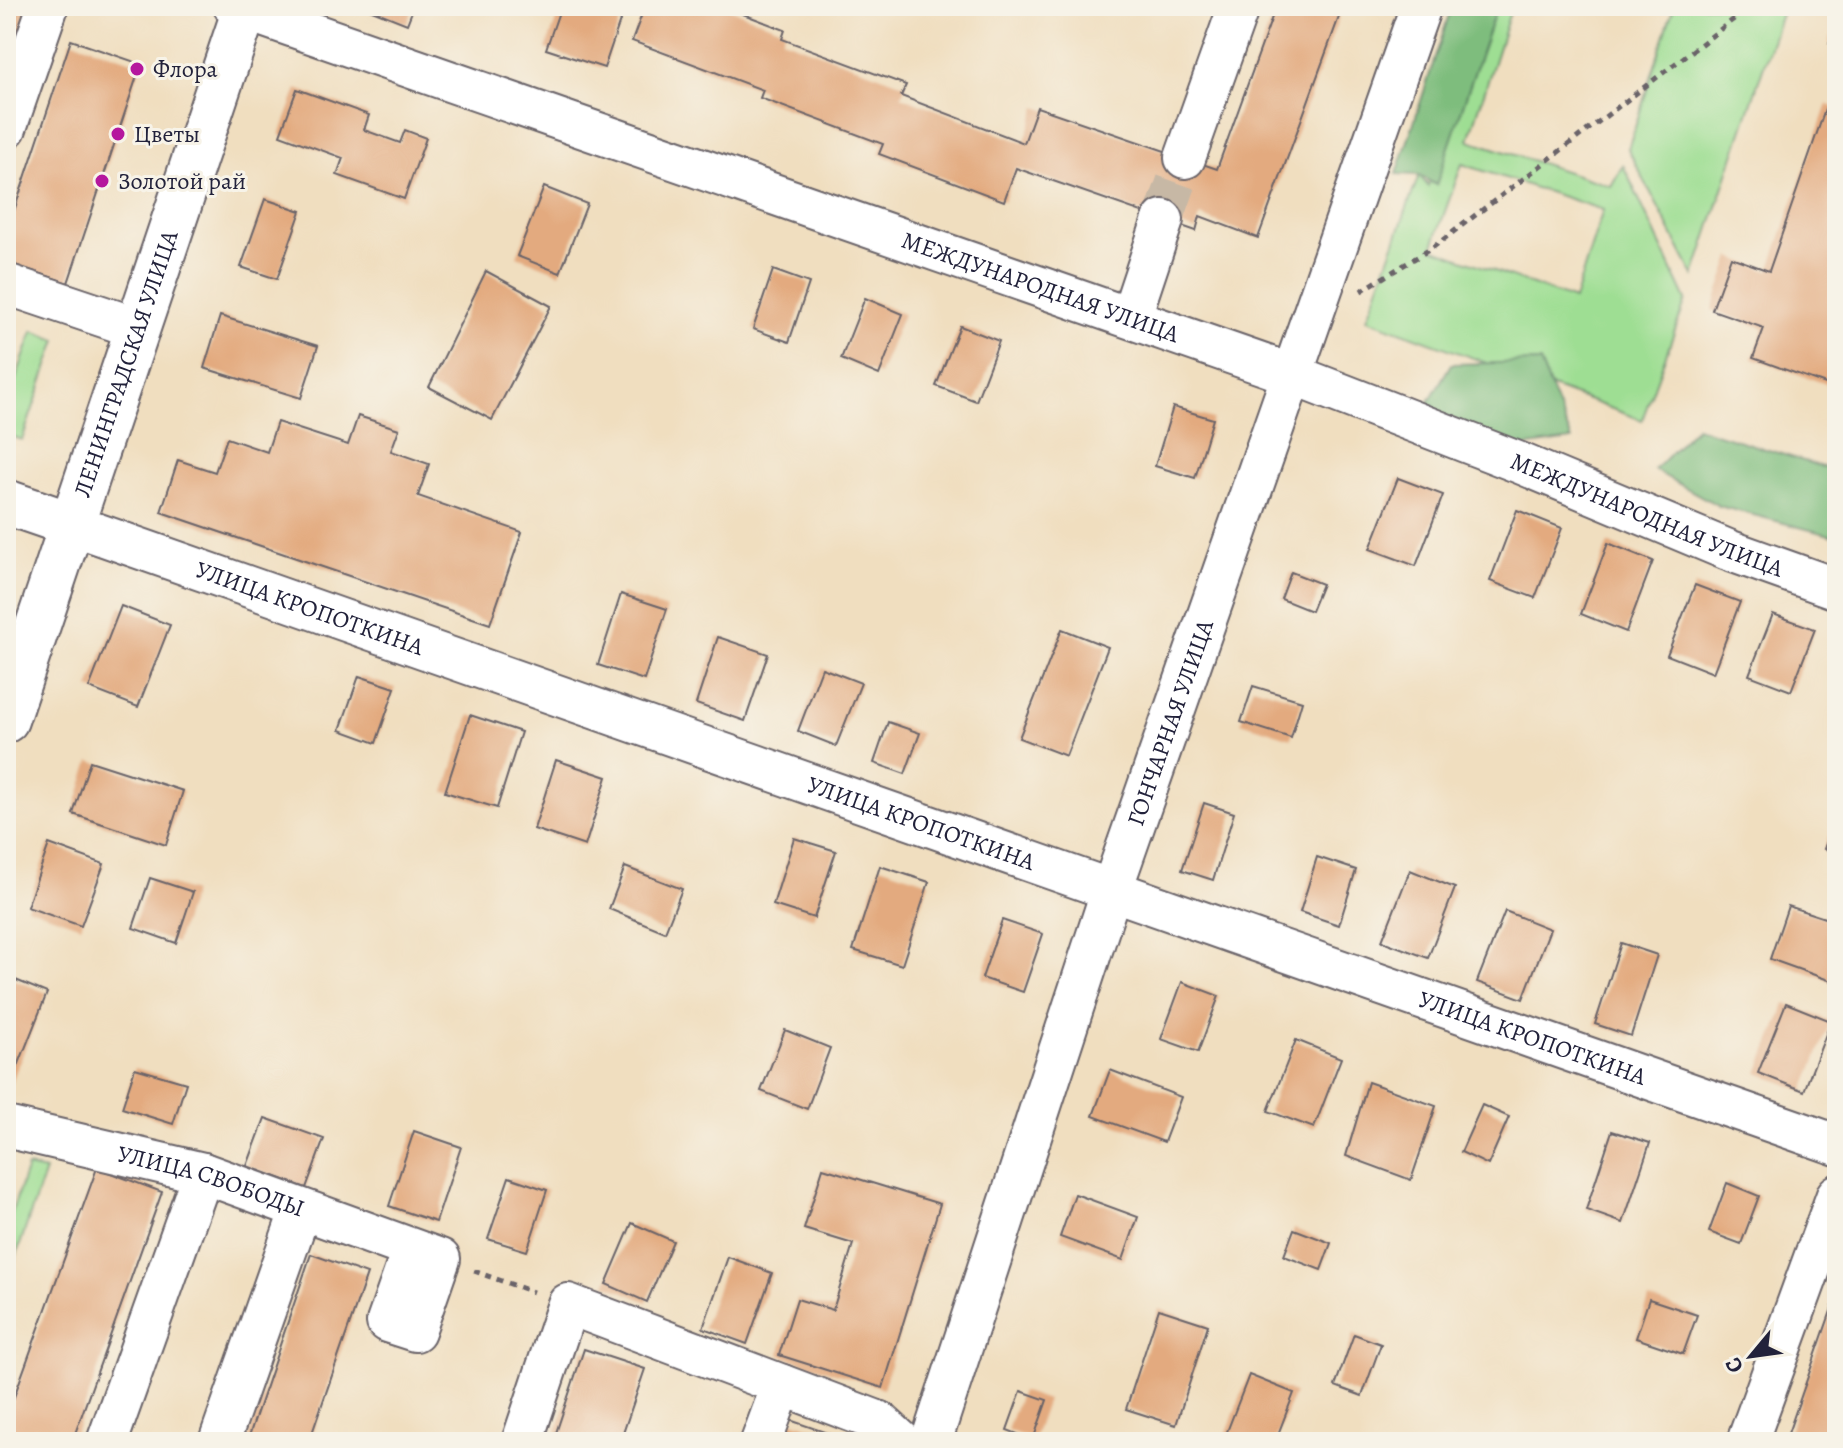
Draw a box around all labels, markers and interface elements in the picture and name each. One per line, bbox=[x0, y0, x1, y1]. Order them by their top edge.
place label: Флора bbox=[153, 53, 218, 85]
marker: Флора bbox=[128, 60, 146, 78]
place label: Цветы bbox=[134, 118, 200, 150]
marker: Цветы bbox=[109, 125, 127, 143]
place label: Золотой рай bbox=[118, 165, 246, 197]
marker: Золотой рай bbox=[93, 172, 111, 190]
street label: МЕЖДУНАРОДНАЯ УЛИЦА bbox=[897, 224, 1184, 350]
street label: ЛЕНИНГРАДСКАЯ УЛИЦА bbox=[66, 225, 186, 501]
street label: МЕЖДУНАРОДНАЯ УЛИЦА bbox=[1506, 445, 1788, 585]
street label: УЛИЦА КРОПОТКИНА bbox=[191, 553, 429, 663]
street label: ГОНЧАРНАЯ УЛИЦА bbox=[1119, 614, 1221, 830]
street label: УЛИЦА КРОПОТКИНА bbox=[803, 768, 1040, 878]
street label: УЛИЦА КРОПОТКИНА bbox=[1414, 983, 1651, 1093]
street label: УЛИЦА СВОБОДЫ bbox=[114, 1138, 309, 1224]
north arrow bbox=[1711, 1316, 1791, 1396]
text: С bbox=[1718, 1352, 1751, 1378]

